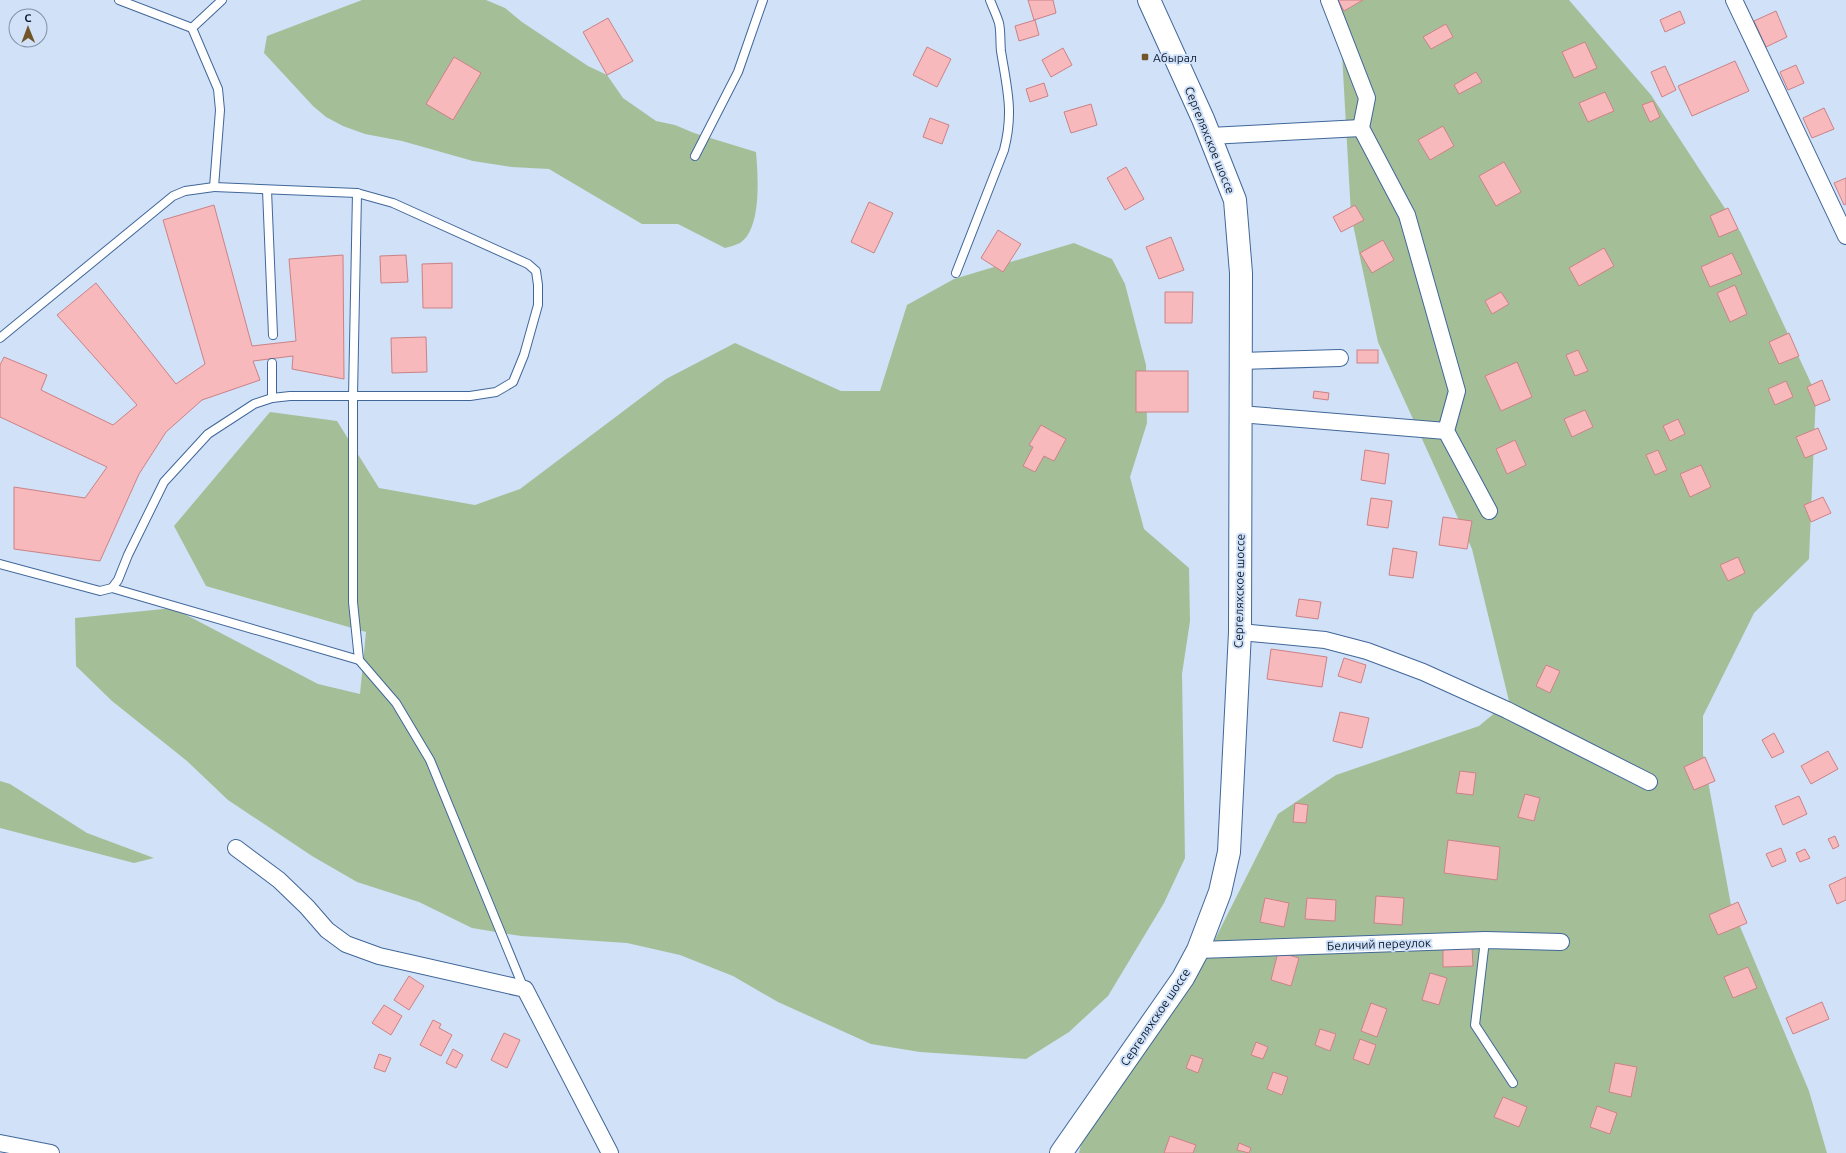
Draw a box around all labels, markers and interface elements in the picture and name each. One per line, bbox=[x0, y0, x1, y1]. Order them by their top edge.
north arrow bbox=[8, 8, 48, 48]
text: С bbox=[24, 12, 31, 24]
place label: Абырал bbox=[1153, 51, 1197, 64]
marker: Абырал bbox=[1140, 52, 1150, 62]
street label: Сергеляхское шоссе bbox=[1183, 85, 1237, 195]
street label: Сергеляхское шоссе bbox=[1232, 534, 1246, 648]
street label: Беличий переулок bbox=[1327, 936, 1431, 952]
street label: Сергеляхское шоссе bbox=[1118, 966, 1192, 1068]

